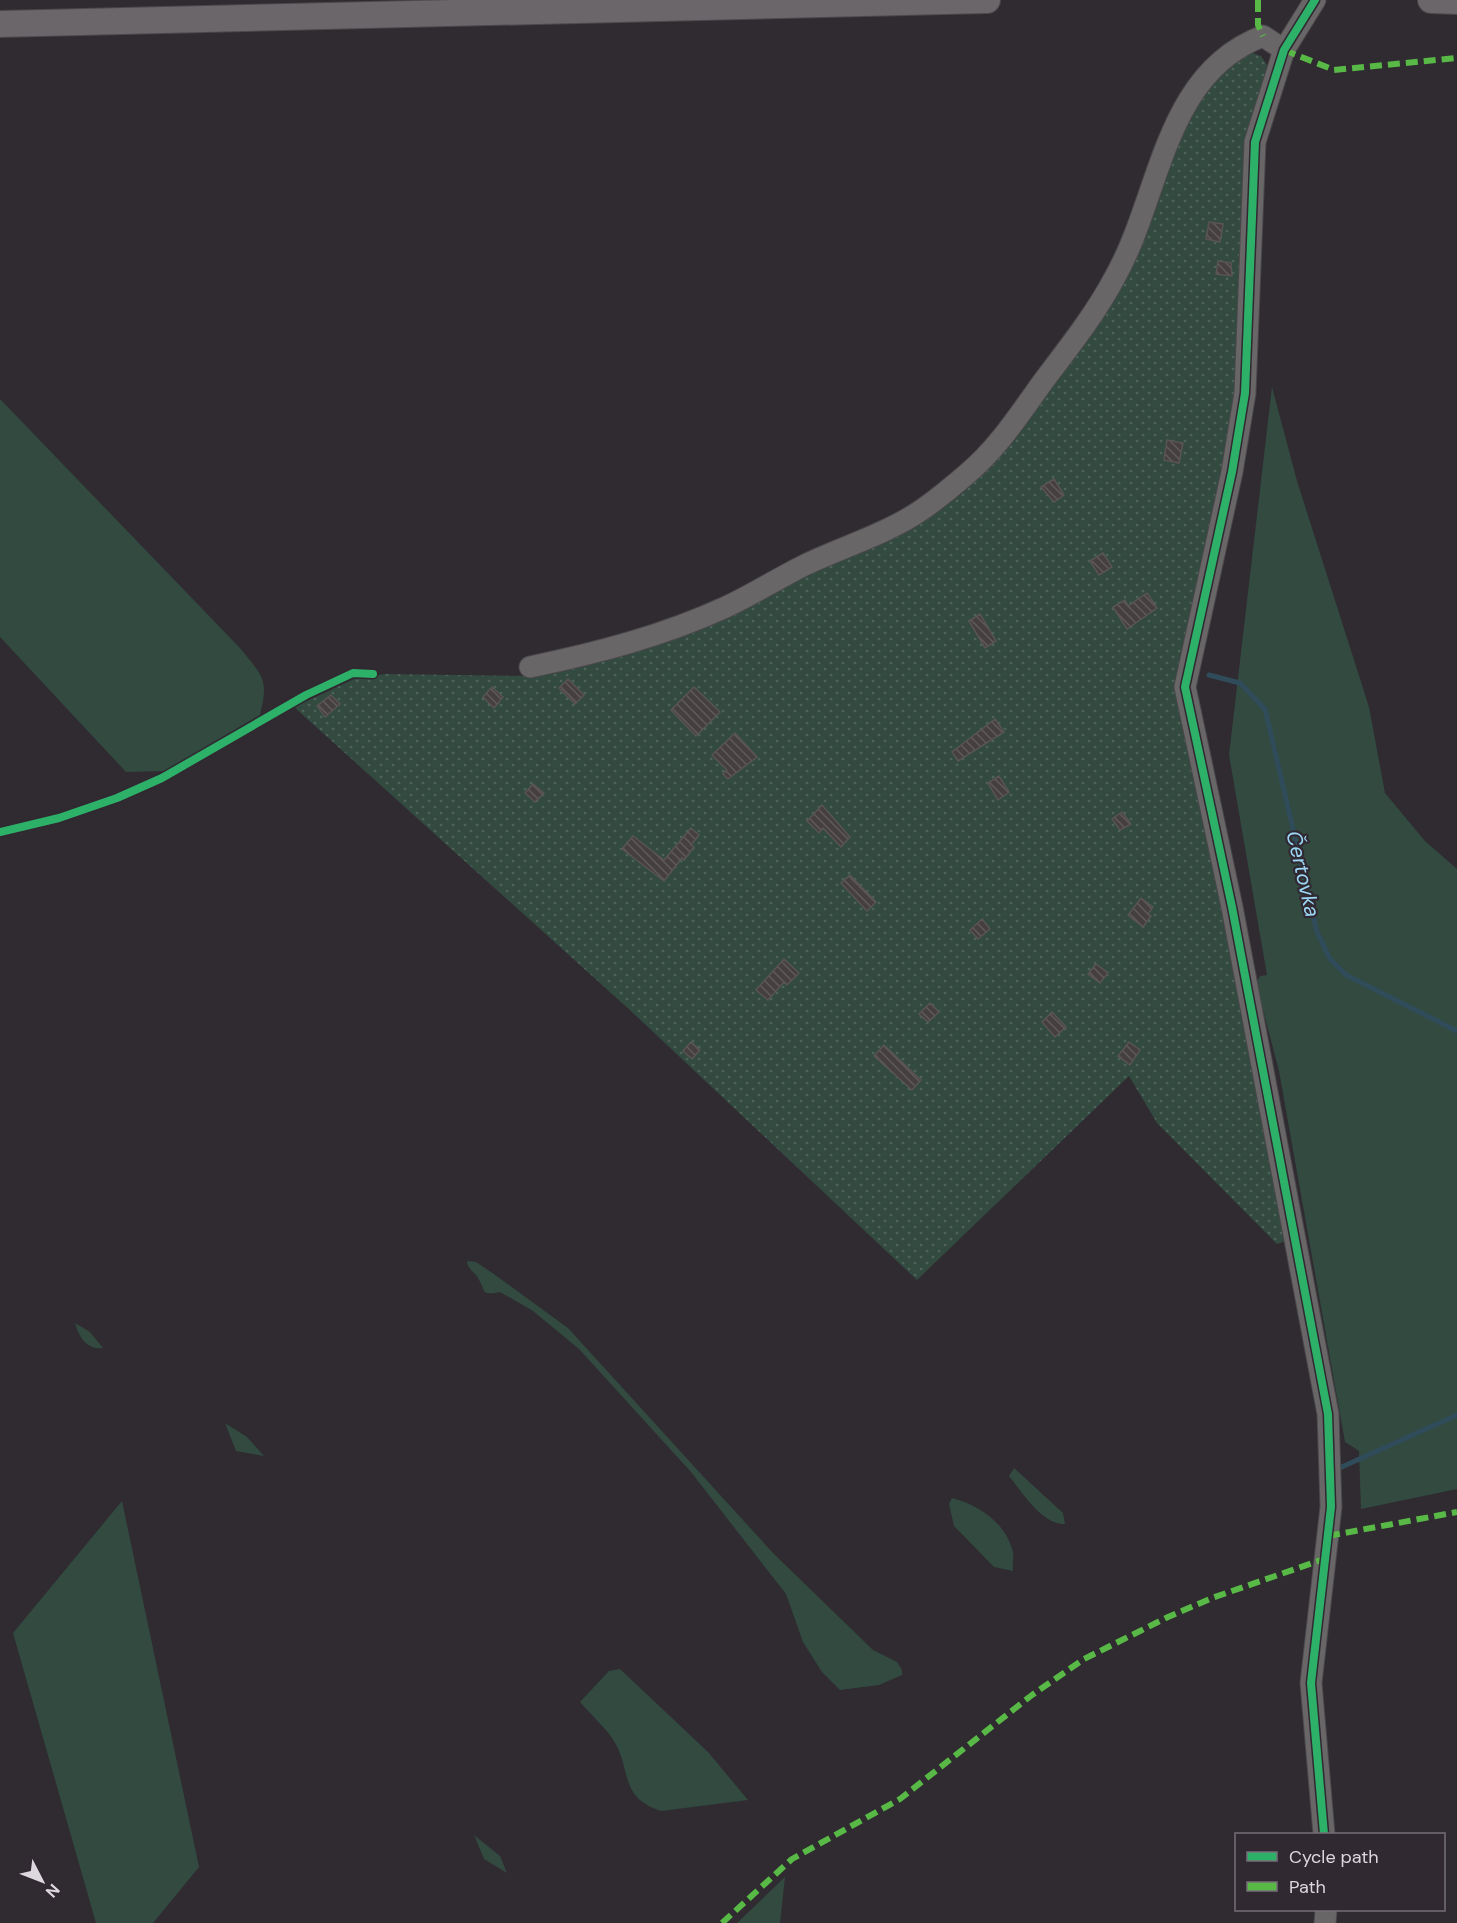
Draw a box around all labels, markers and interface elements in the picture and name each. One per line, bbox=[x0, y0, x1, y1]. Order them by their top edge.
water label: Čertovka bbox=[1279, 828, 1327, 920]
legend bbox=[1235, 1833, 1445, 1911]
text: Cycle path bbox=[1289, 1845, 1379, 1869]
north arrow bbox=[12, 1851, 72, 1911]
text: Path bbox=[1289, 1875, 1326, 1899]
text: N bbox=[41, 1879, 64, 1902]

